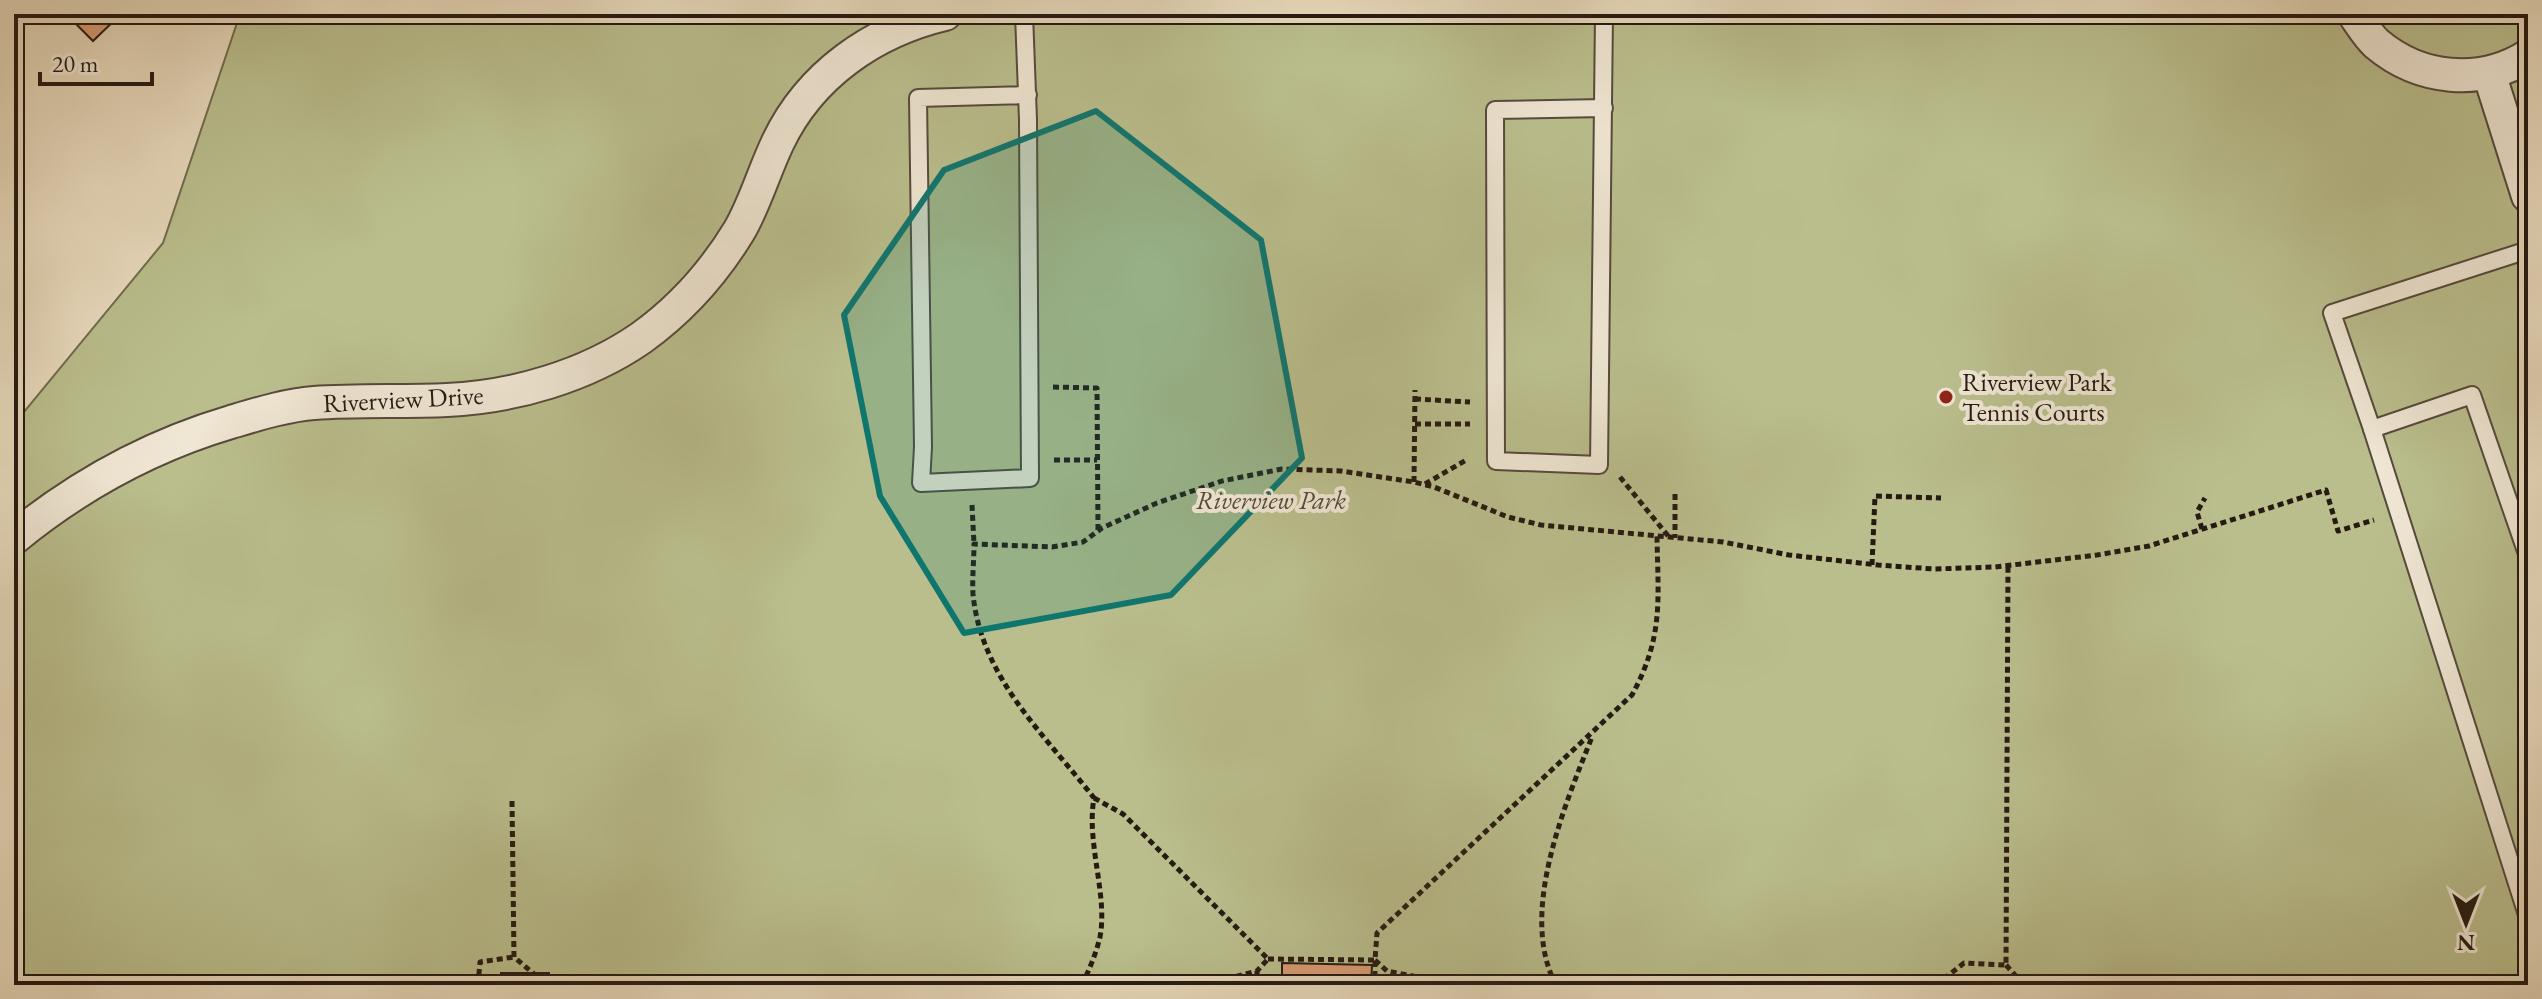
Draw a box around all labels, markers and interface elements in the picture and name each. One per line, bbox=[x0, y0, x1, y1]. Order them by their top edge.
scale bar bbox=[40, 36, 152, 86]
text: 20 m bbox=[52, 48, 99, 79]
place label: Riverview Park Tennis Courts bbox=[1962, 365, 2112, 429]
street label: Riverview Drive bbox=[322, 378, 484, 420]
marker: Riverview Park Tennis Courts bbox=[1937, 388, 1955, 406]
park label: Riverview Park bbox=[1196, 483, 1346, 517]
north arrow bbox=[2426, 883, 2506, 963]
text: N bbox=[2457, 928, 2475, 957]

